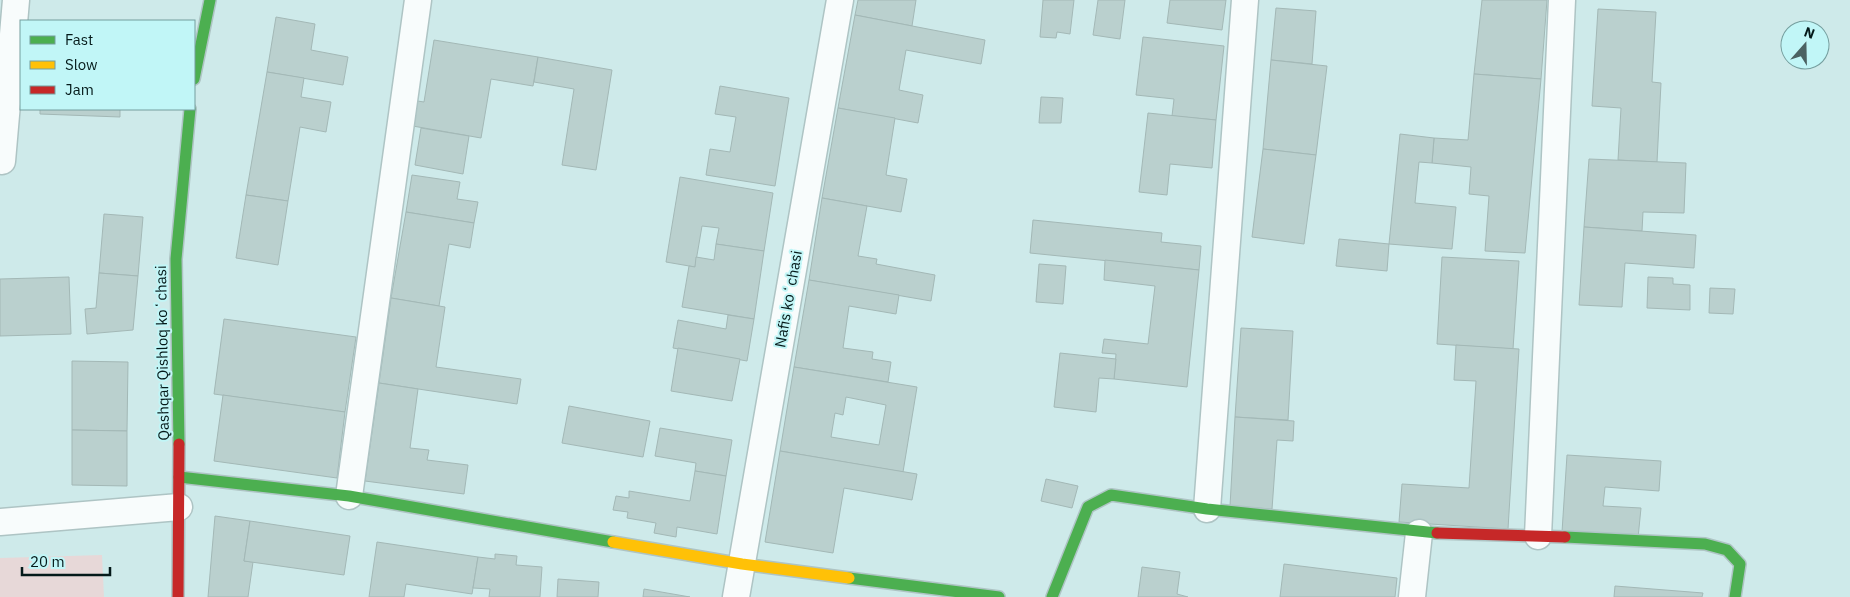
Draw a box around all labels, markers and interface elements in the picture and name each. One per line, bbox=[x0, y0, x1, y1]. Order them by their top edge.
legend bbox=[20, 20, 195, 110]
north arrow bbox=[1780, 20, 1830, 70]
text: N bbox=[1802, 23, 1817, 43]
text: Fast bbox=[65, 30, 93, 49]
text: Slow bbox=[65, 55, 98, 74]
text: Jam bbox=[65, 80, 94, 99]
street label: Nafis koʻchasi bbox=[770, 249, 806, 349]
street label: Qashqar Qishloq koʻchasi bbox=[151, 265, 173, 441]
scale bar bbox=[22, 544, 110, 576]
text: 20 m bbox=[30, 552, 65, 571]

